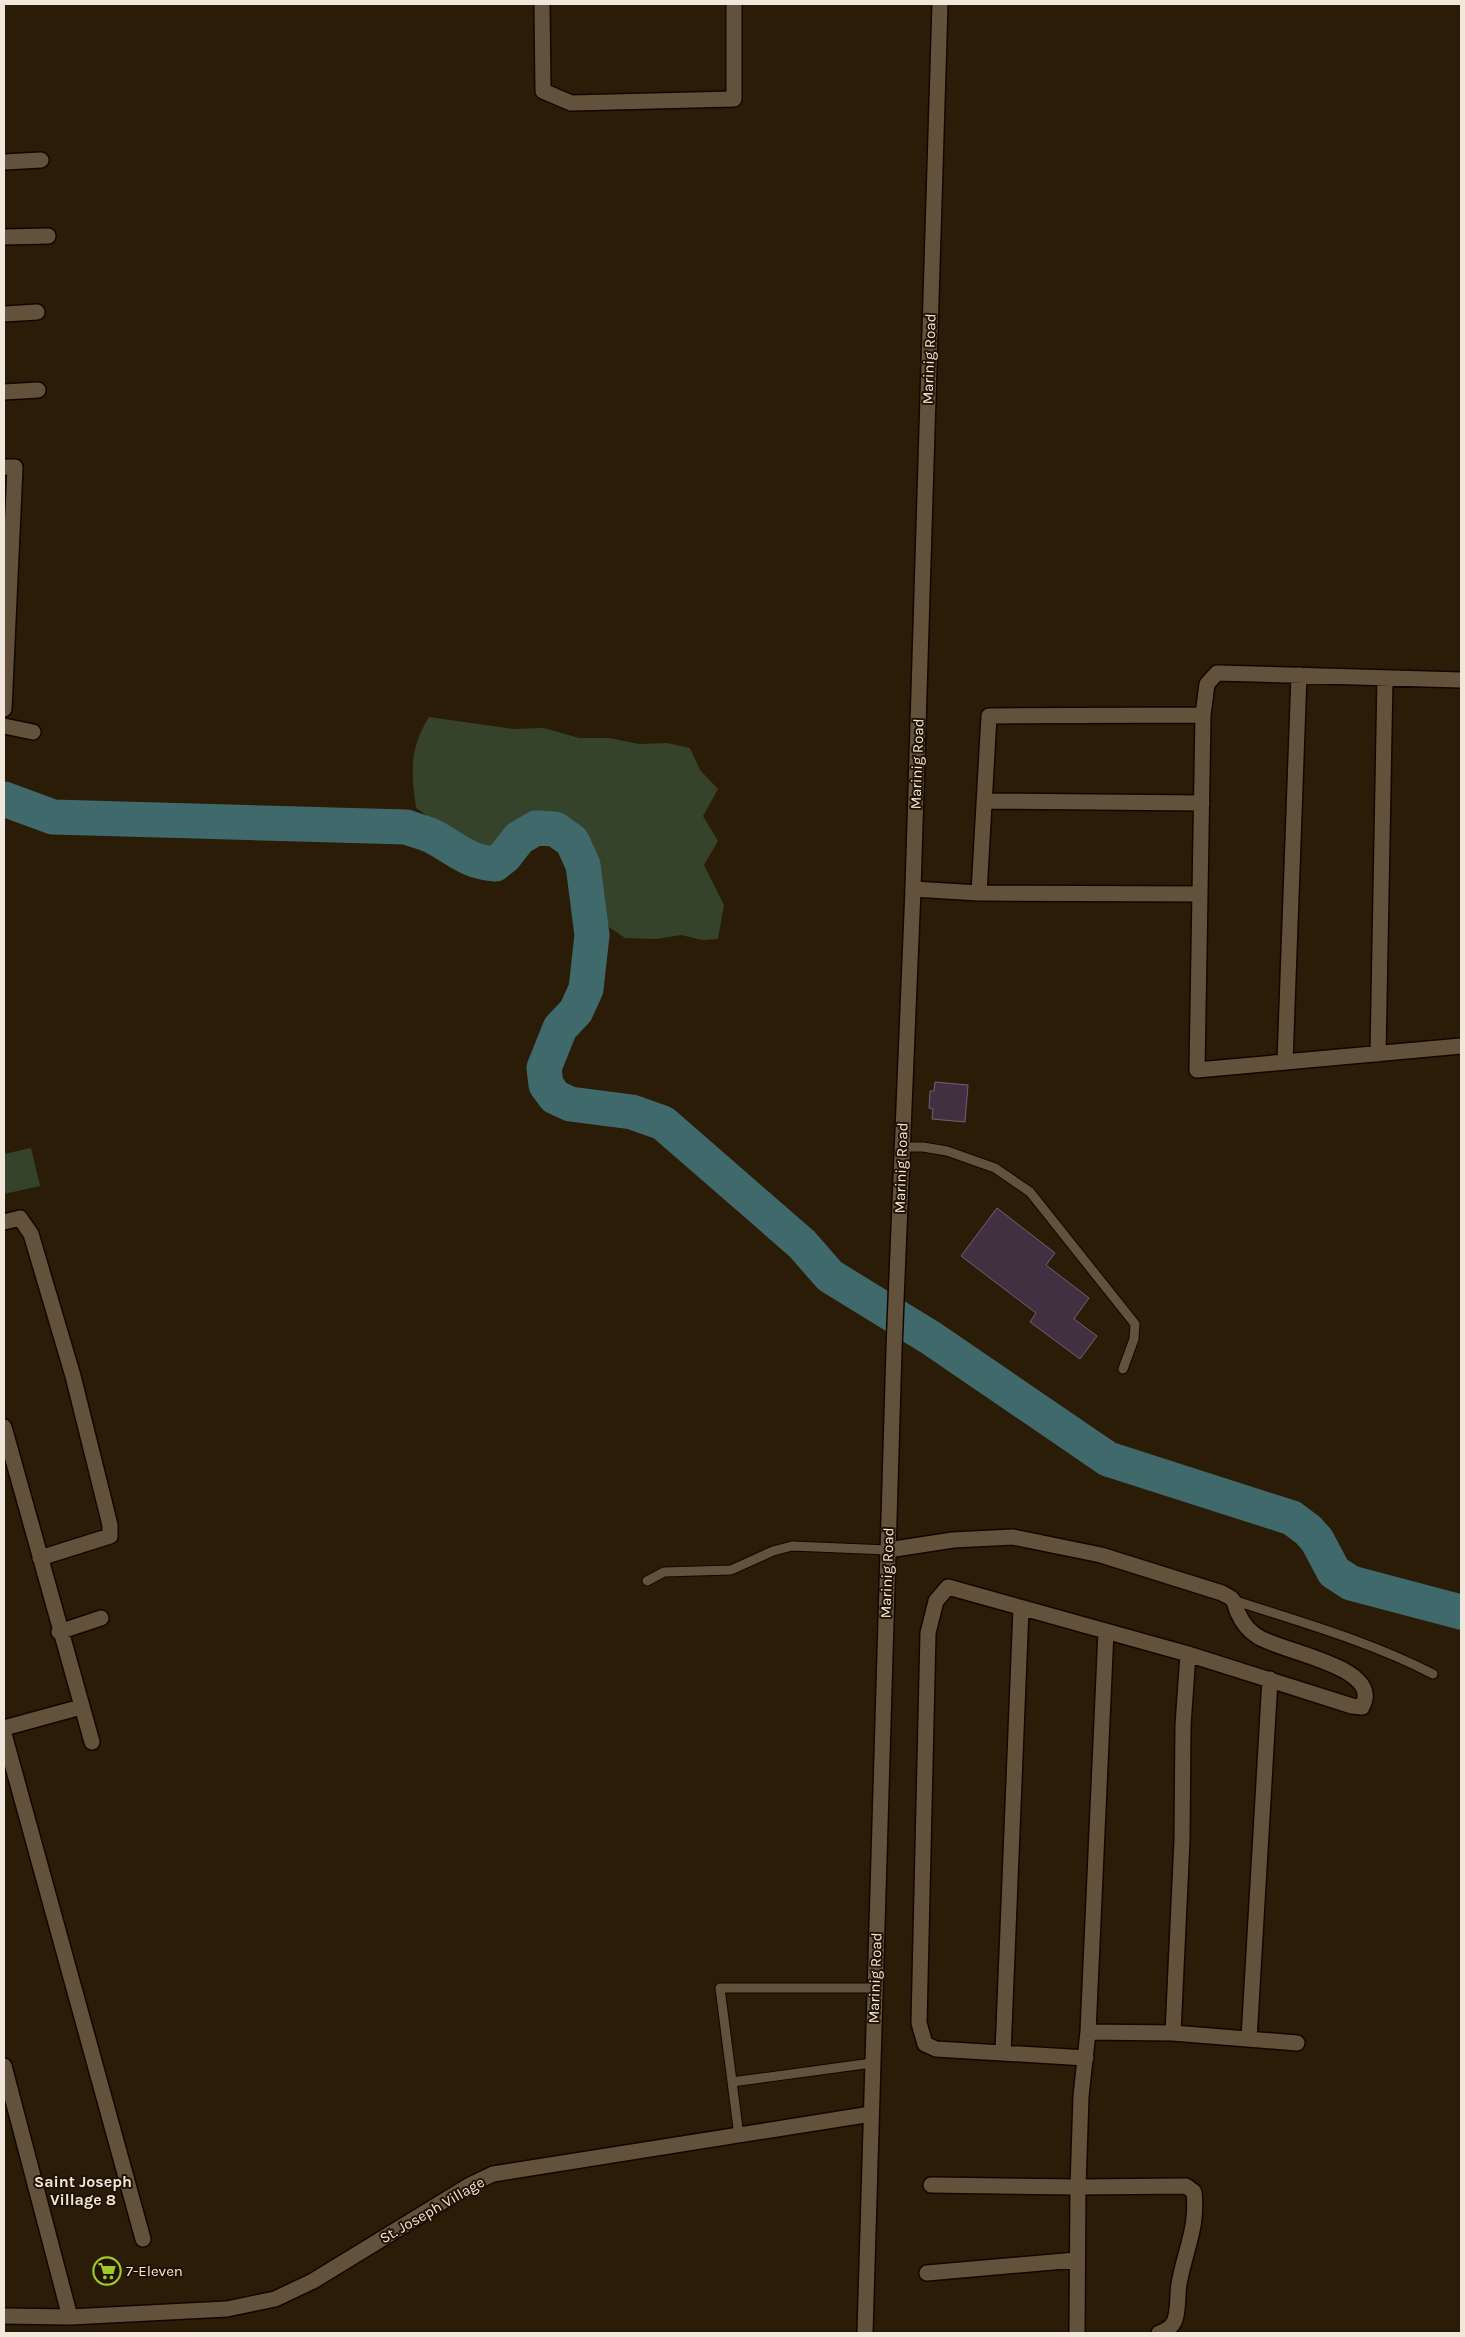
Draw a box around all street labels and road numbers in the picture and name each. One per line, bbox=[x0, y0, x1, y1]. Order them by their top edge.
street label: Marinig Road bbox=[918, 313, 940, 405]
street label: Marinig Road bbox=[906, 718, 928, 810]
street label: Marinig Road bbox=[890, 1122, 912, 1214]
street label: Marinig Road bbox=[876, 1527, 898, 1619]
street label: Marinig Road bbox=[864, 1932, 886, 2024]
street label: St. Joseph Village bbox=[376, 2173, 488, 2247]

